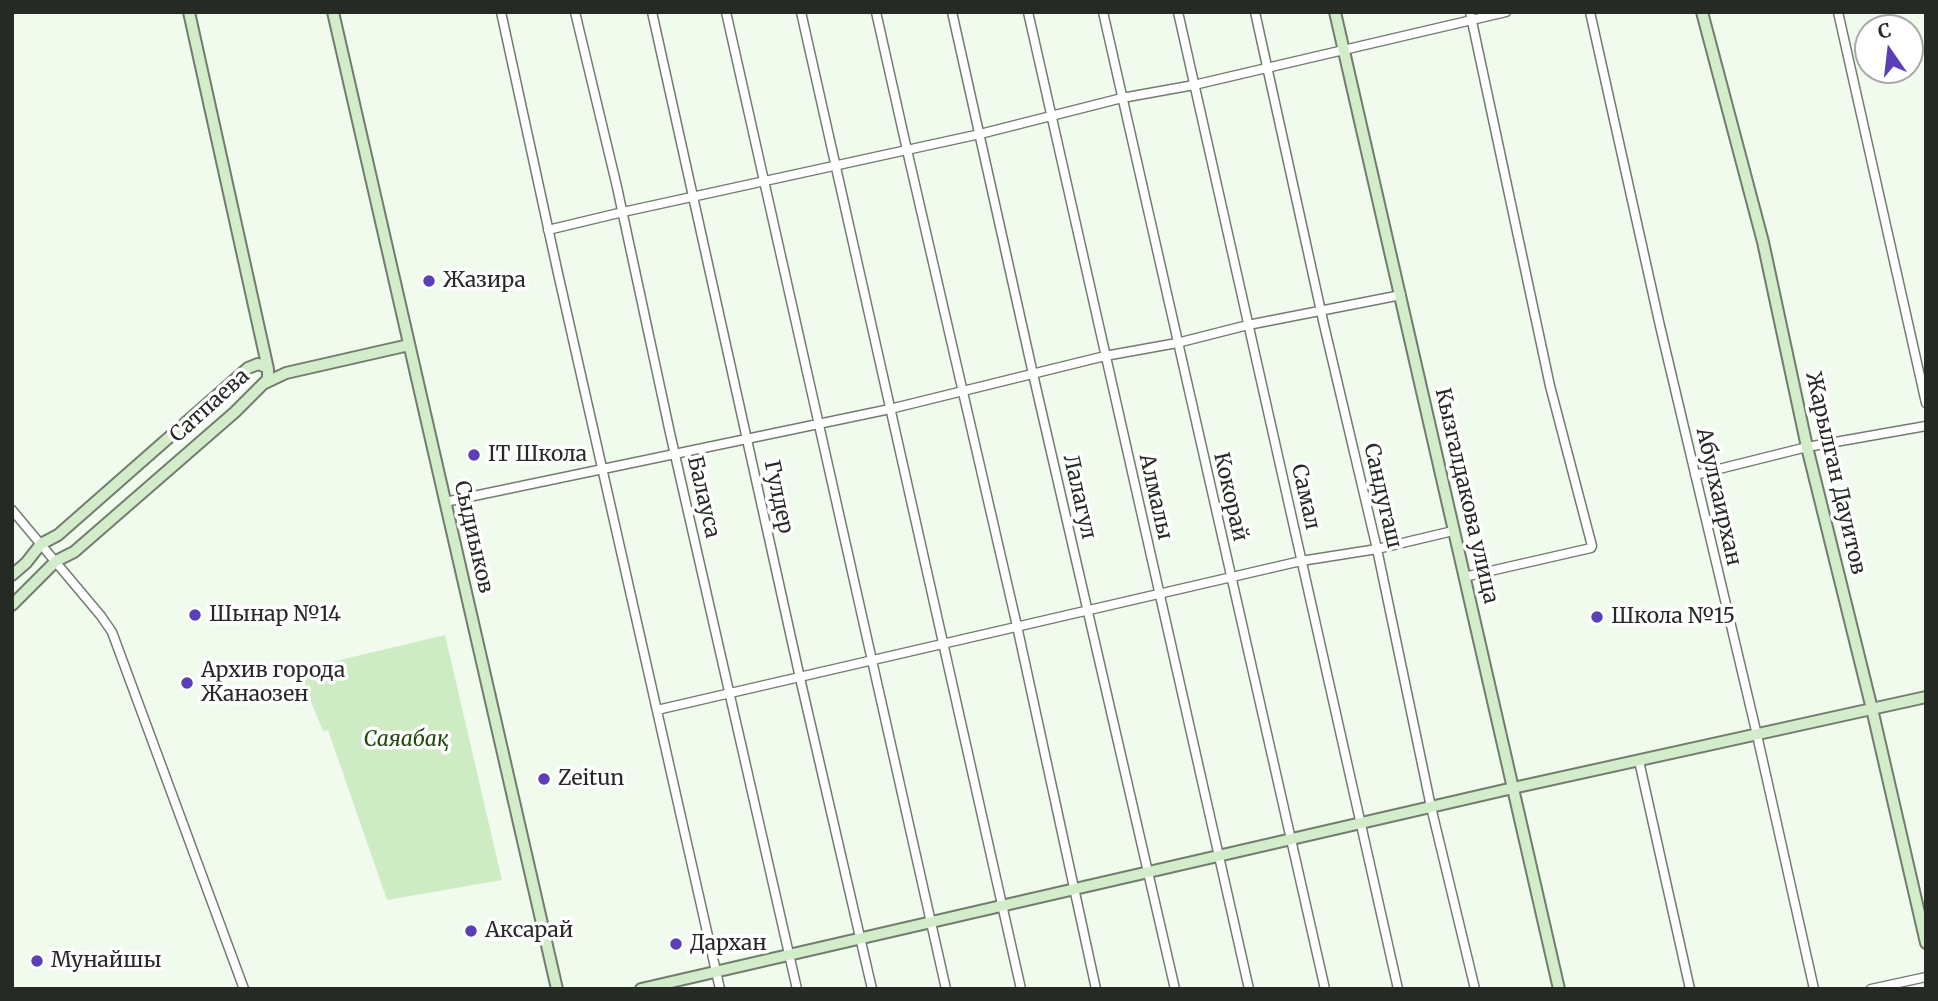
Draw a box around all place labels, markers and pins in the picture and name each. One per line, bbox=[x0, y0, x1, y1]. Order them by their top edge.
place label: Жазира bbox=[443, 268, 526, 294]
marker: Жазира bbox=[421, 273, 437, 289]
place label: IT Школа bbox=[488, 442, 587, 468]
marker: IT Школа bbox=[466, 447, 482, 463]
place label: Шынар №14 bbox=[209, 602, 341, 628]
place label: Школа №15 bbox=[1611, 604, 1735, 630]
marker: Шынар №14 bbox=[187, 607, 203, 623]
marker: Школа №15 bbox=[1589, 609, 1605, 625]
place label: Архив города Жанаозен bbox=[201, 658, 345, 708]
marker: Архив города Жанаозен bbox=[179, 675, 195, 691]
place label: Zeitun bbox=[558, 766, 624, 792]
marker: Zeitun bbox=[536, 771, 552, 787]
place label: Аксарай bbox=[485, 918, 573, 944]
marker: Аксарай bbox=[463, 923, 479, 939]
place label: Дархан bbox=[690, 931, 767, 957]
marker: Дархан bbox=[668, 936, 684, 952]
place label: Мунайшы bbox=[51, 948, 162, 974]
marker: Мунайшы bbox=[29, 953, 45, 969]

